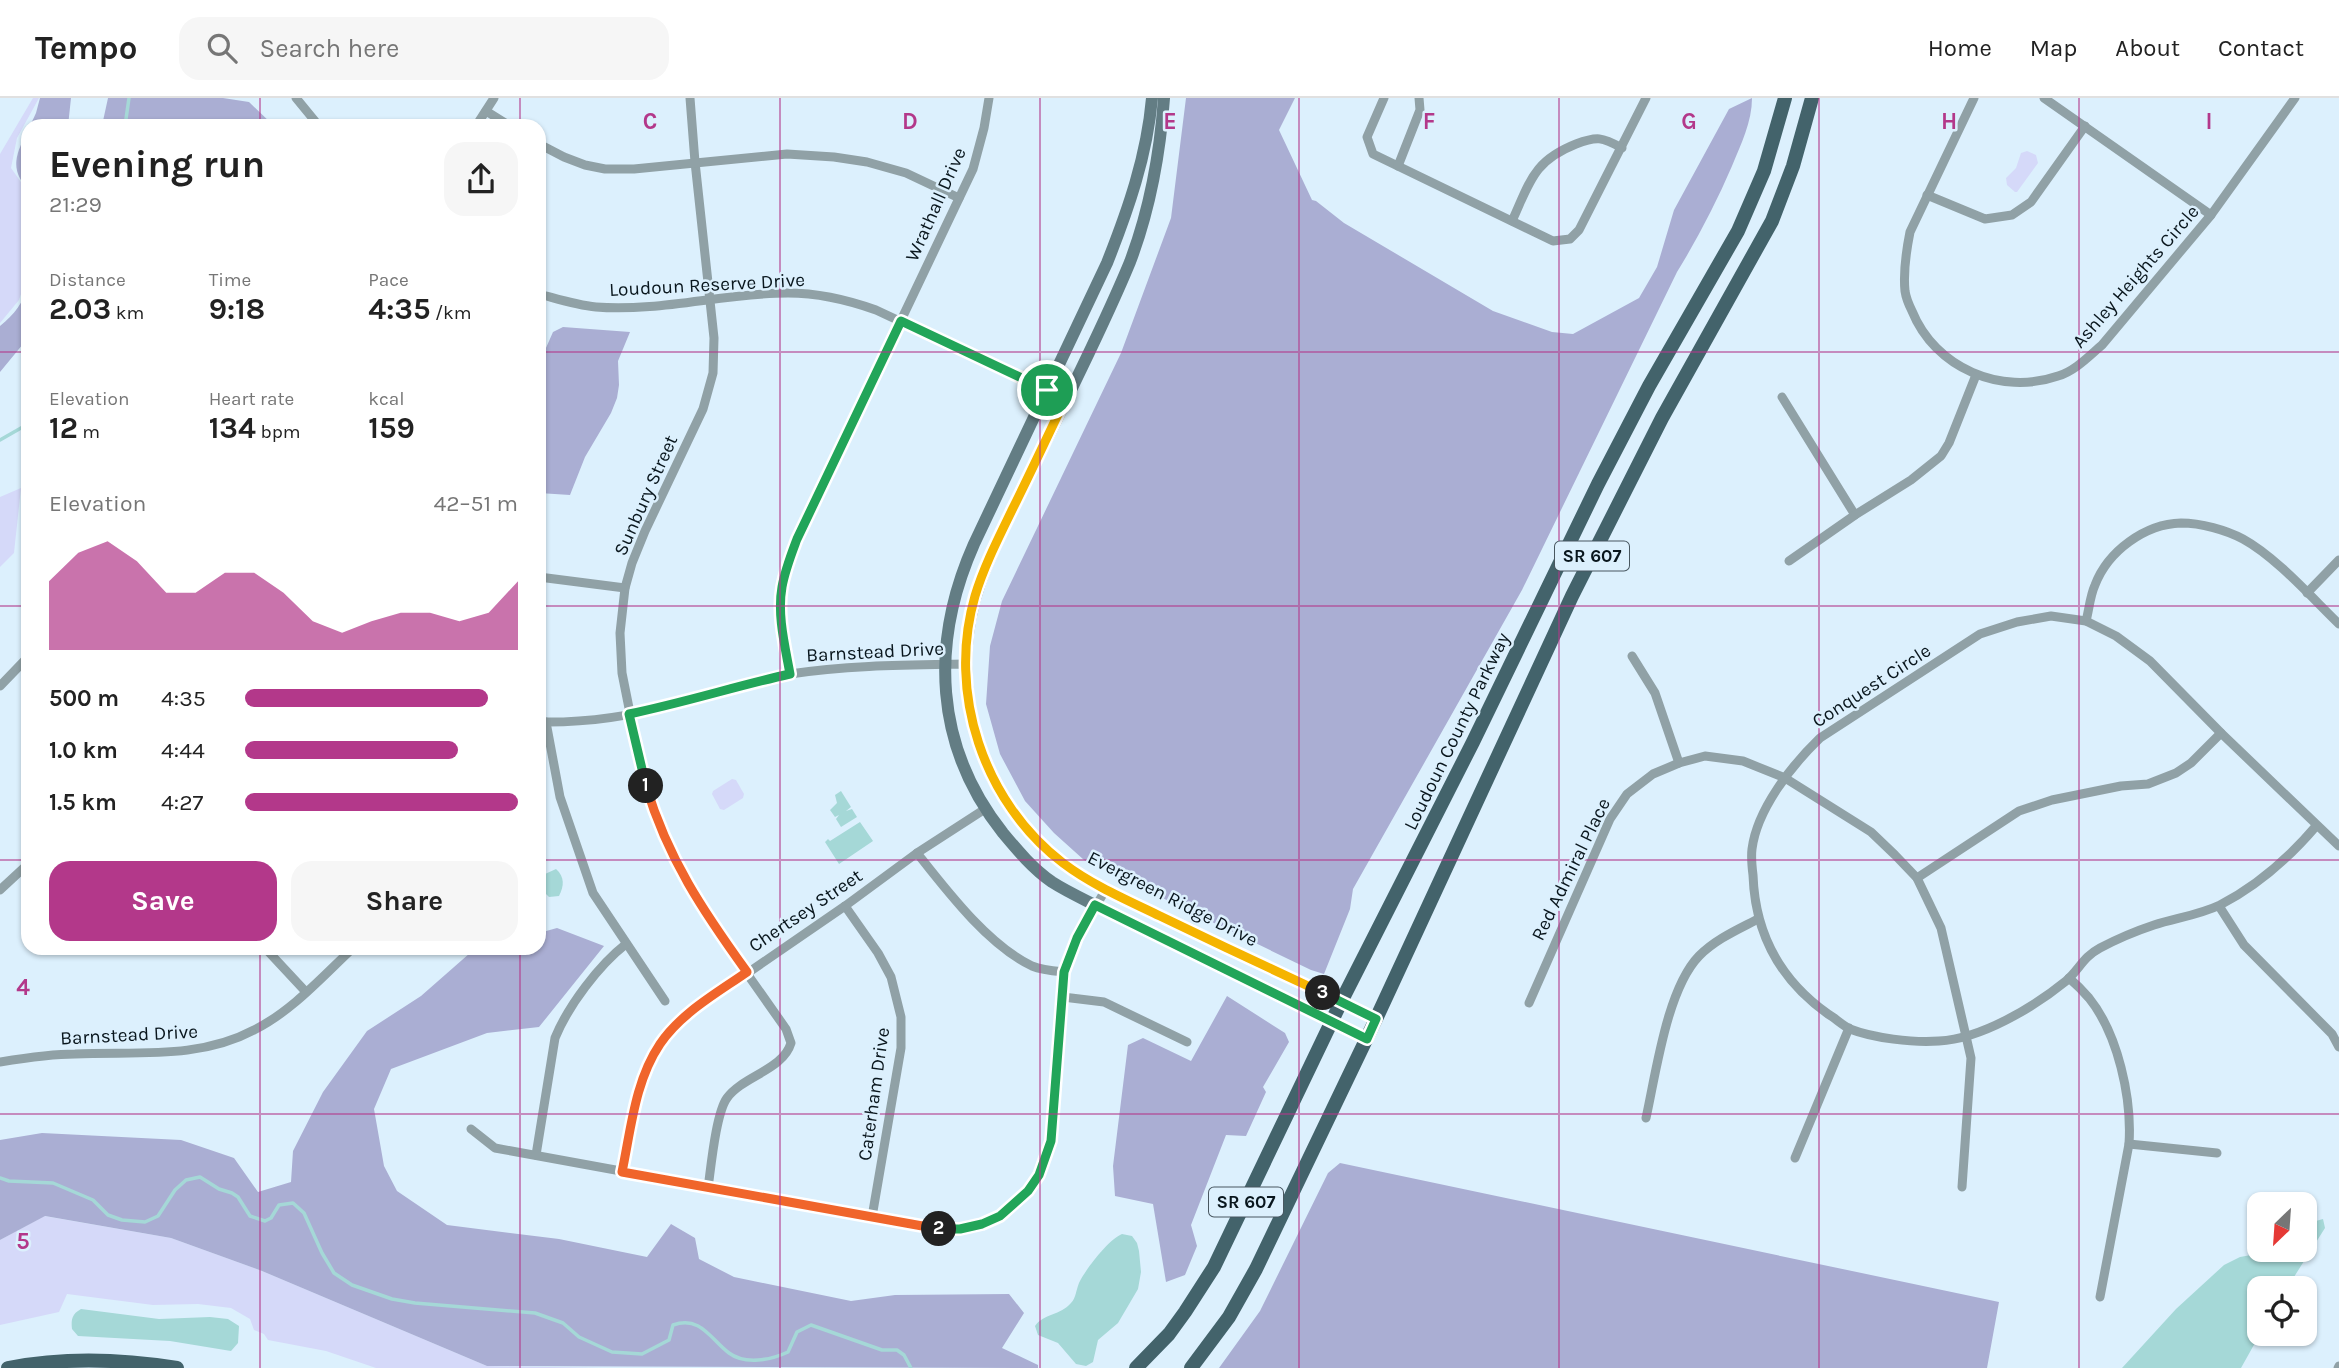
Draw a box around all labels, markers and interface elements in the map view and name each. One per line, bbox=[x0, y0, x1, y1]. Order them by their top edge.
search box bbox=[179, 17, 669, 80]
text: Tempo bbox=[35, 29, 137, 67]
icon: search bbox=[203, 29, 241, 67]
text: Search here bbox=[259, 33, 399, 64]
text: Home bbox=[1928, 34, 1992, 62]
text: Map bbox=[2030, 34, 2077, 62]
text: About bbox=[2115, 34, 2180, 62]
text: Contact bbox=[2218, 34, 2304, 62]
text: C bbox=[643, 108, 657, 135]
text: D bbox=[902, 108, 918, 135]
text: E bbox=[1163, 108, 1177, 135]
text: F bbox=[1423, 108, 1435, 135]
text: G bbox=[1681, 108, 1697, 135]
text: H bbox=[1941, 108, 1957, 135]
text: I bbox=[2205, 108, 2213, 135]
text: Evening run bbox=[49, 142, 265, 187]
button: share bbox=[444, 142, 518, 216]
street label: Wrathall Drive bbox=[901, 144, 971, 265]
text: 21:29 bbox=[49, 191, 102, 218]
street label: Ashley Heights Circle bbox=[2068, 201, 2204, 352]
text: Distance bbox=[49, 269, 126, 291]
text: Time bbox=[209, 269, 251, 291]
text: Pace bbox=[368, 269, 409, 291]
street label: Loudoun Reserve Drive bbox=[609, 269, 806, 301]
text: 2.03 bbox=[49, 291, 111, 327]
text: 9:18 bbox=[209, 291, 265, 327]
text: 4:35 bbox=[368, 291, 430, 327]
text: km bbox=[111, 302, 144, 324]
text: /km bbox=[430, 302, 472, 324]
pin bbox=[1017, 360, 1077, 420]
icon: arrive bbox=[1028, 371, 1066, 409]
text: Elevation bbox=[49, 388, 129, 410]
text: Heart rate bbox=[209, 388, 294, 410]
text: kcal bbox=[368, 388, 405, 410]
text: 12 bbox=[49, 410, 78, 446]
text: 134 bbox=[209, 410, 256, 446]
text: 159 bbox=[368, 410, 415, 446]
text: m bbox=[78, 421, 100, 443]
text: bpm bbox=[256, 421, 301, 443]
street label: Sunbury Street bbox=[610, 432, 682, 559]
text: Elevation bbox=[49, 490, 146, 517]
text: 42–51 m bbox=[433, 490, 518, 517]
road number: SR 607 bbox=[1555, 542, 1629, 570]
street label: Loudoun County Parkway bbox=[1399, 629, 1514, 834]
street label: Barnstead Drive bbox=[806, 637, 945, 667]
street label: Conquest Circle bbox=[1808, 639, 1935, 732]
text: 500 m bbox=[49, 685, 119, 712]
text: 4:35 bbox=[161, 685, 206, 712]
text: 1.0 km bbox=[49, 737, 118, 764]
text: 4:44 bbox=[161, 737, 205, 764]
pin: 1 bbox=[628, 768, 664, 804]
text: 1 bbox=[642, 774, 649, 796]
text: 1.5 km bbox=[49, 789, 117, 816]
text: 4:27 bbox=[161, 789, 203, 816]
street label: Red Admiral Place bbox=[1527, 795, 1615, 944]
street label: Evergreen Ridge Drive bbox=[1084, 847, 1261, 951]
button: Save bbox=[49, 861, 277, 941]
button: Share bbox=[291, 861, 518, 941]
street label: Chertsey Street bbox=[745, 865, 866, 957]
text: 4 bbox=[16, 974, 30, 1001]
pin: 3 bbox=[1306, 976, 1340, 1010]
text: 3 bbox=[1317, 981, 1328, 1003]
street label: Barnstead Drive bbox=[60, 1020, 199, 1050]
street label: Caterham Drive bbox=[854, 1026, 894, 1162]
road number: SR 607 bbox=[1209, 1188, 1283, 1217]
north arrow bbox=[2247, 1192, 2317, 1262]
map controls bbox=[2247, 1192, 2317, 1346]
pin: 2 bbox=[922, 1212, 956, 1246]
text: 2 bbox=[933, 1217, 944, 1239]
text: 5 bbox=[16, 1228, 30, 1255]
button: locate bbox=[2247, 1276, 2317, 1346]

